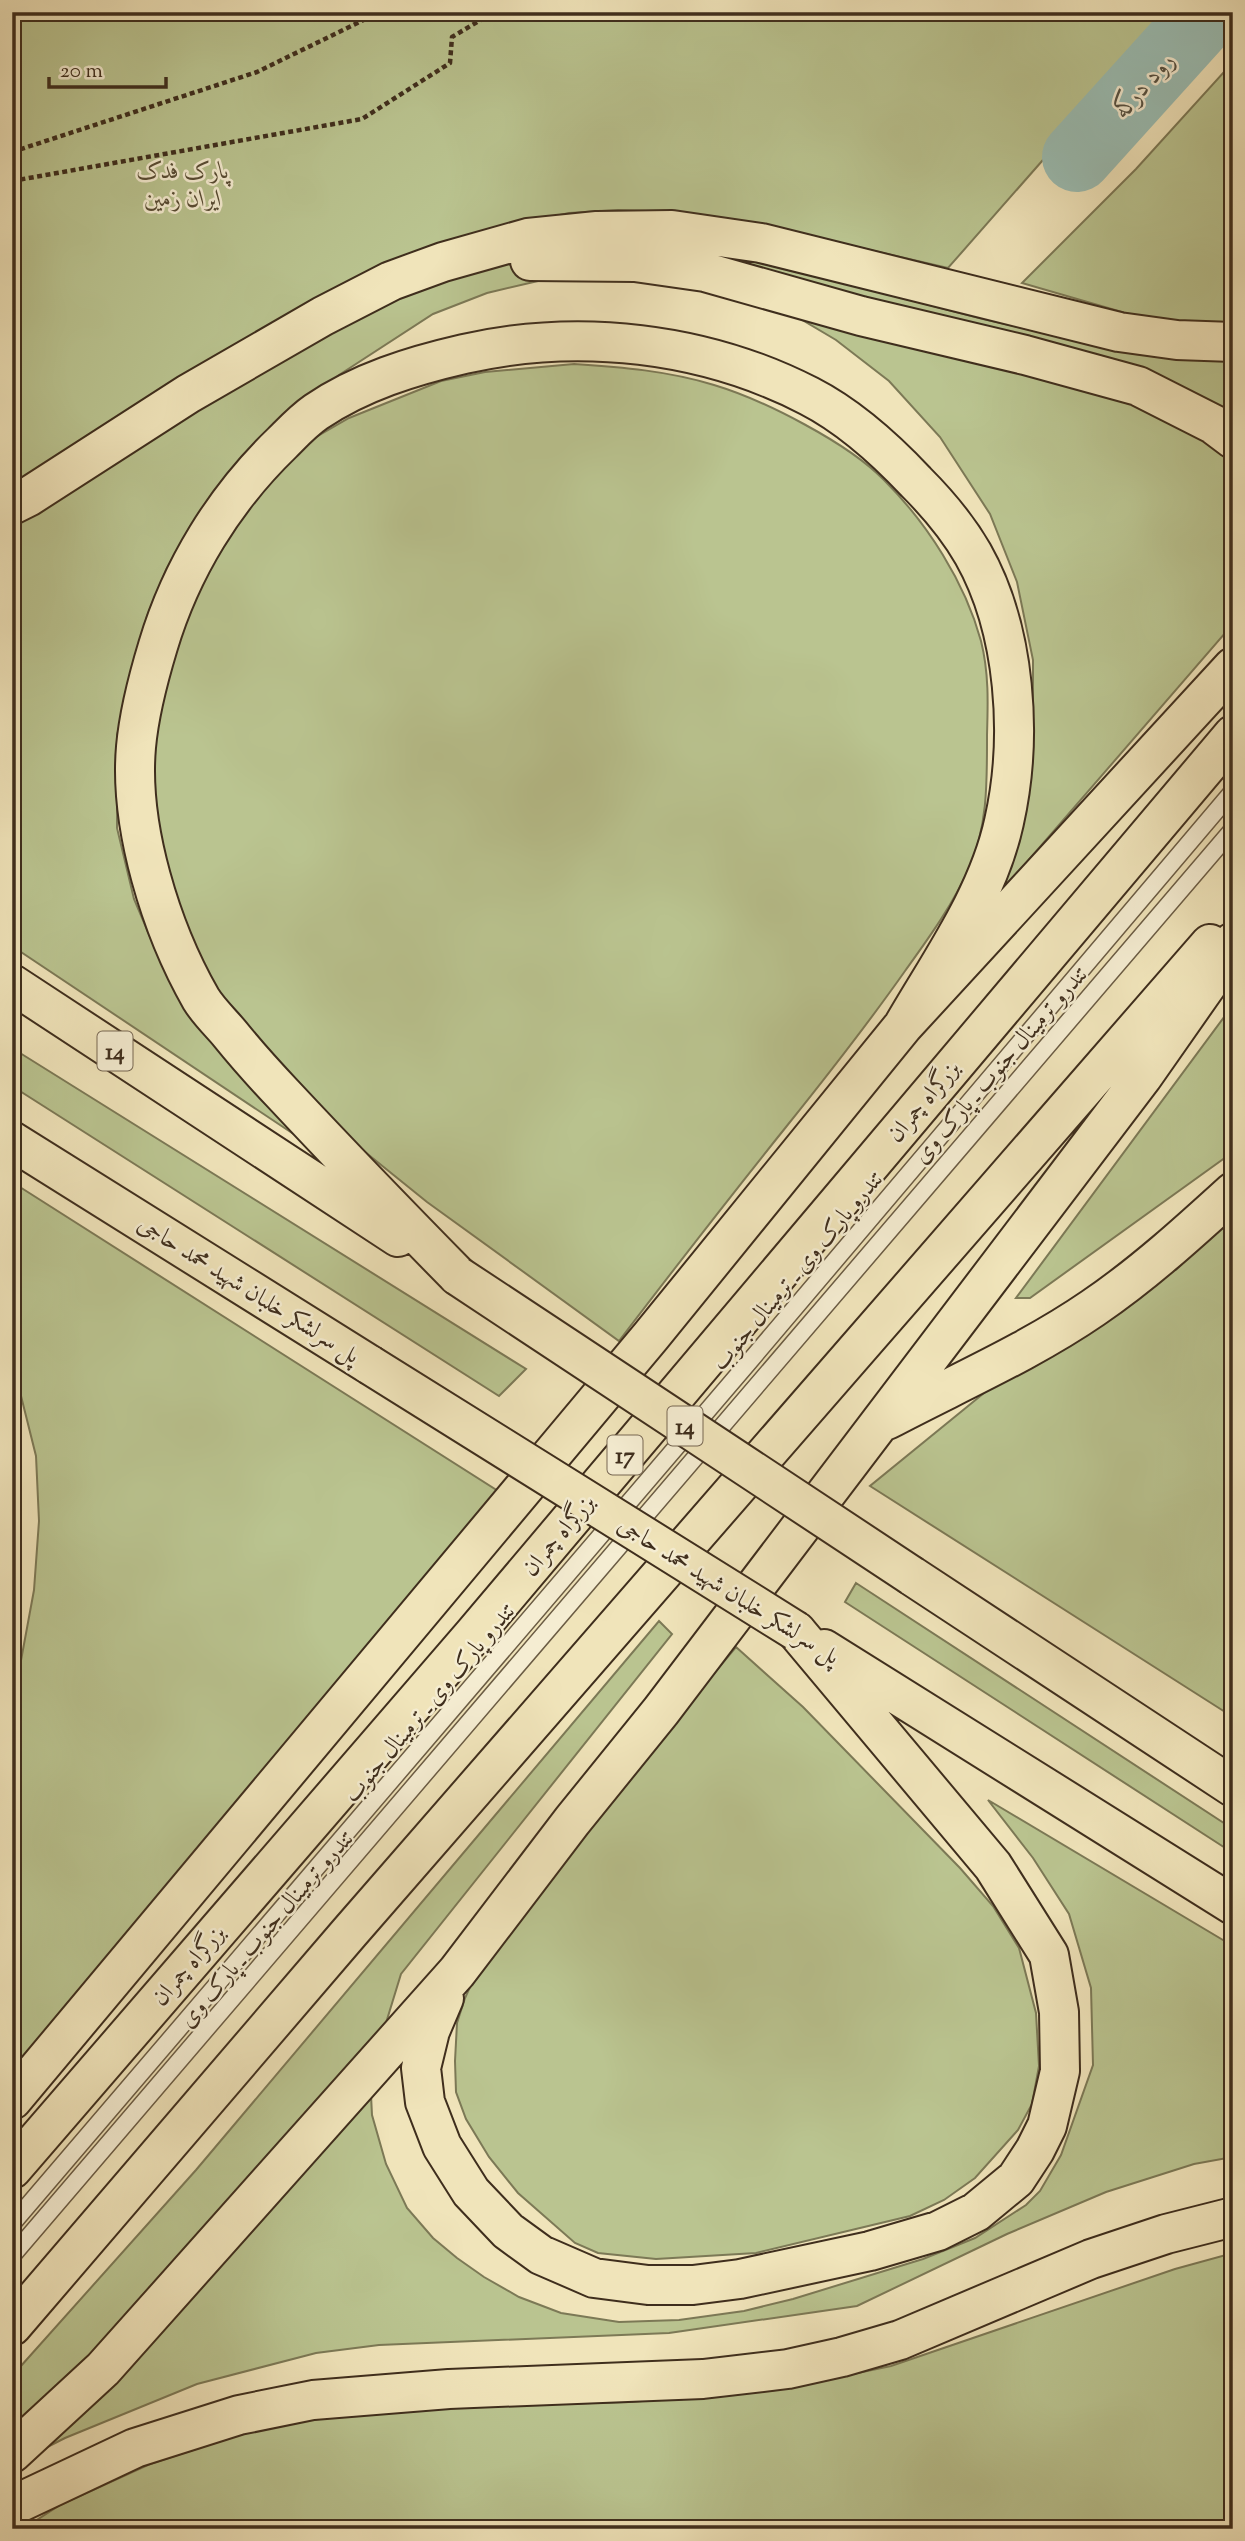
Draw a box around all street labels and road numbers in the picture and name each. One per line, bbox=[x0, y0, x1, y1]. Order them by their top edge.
street label: تندرو ترمینال جنوب ـ پارک وی bbox=[906, 959, 1097, 1172]
road number: 14 bbox=[97, 1032, 132, 1070]
street label: بزرگراه چمران bbox=[879, 1053, 969, 1151]
street label: تندرو پارک وی ـ ترمینال جنوب bbox=[704, 1164, 893, 1379]
street label: پل سرلشکر خلبان شهید محمد حاجی bbox=[130, 1208, 367, 1374]
road number: 14 bbox=[668, 1406, 702, 1446]
road number: 17 bbox=[608, 1436, 642, 1474]
street label: بزرگراه چمران bbox=[514, 1487, 604, 1585]
street label: پل سرلشکر خلبان شهید محمد حاجی bbox=[610, 1509, 847, 1675]
street label: تندرو پارک وی ـ ترمینال جنوب bbox=[336, 1596, 525, 1811]
street label: تندرو ترمینال جنوب ـ پارک وی bbox=[172, 1823, 363, 2036]
street label: بزرگراه چمران bbox=[144, 1918, 235, 2014]

